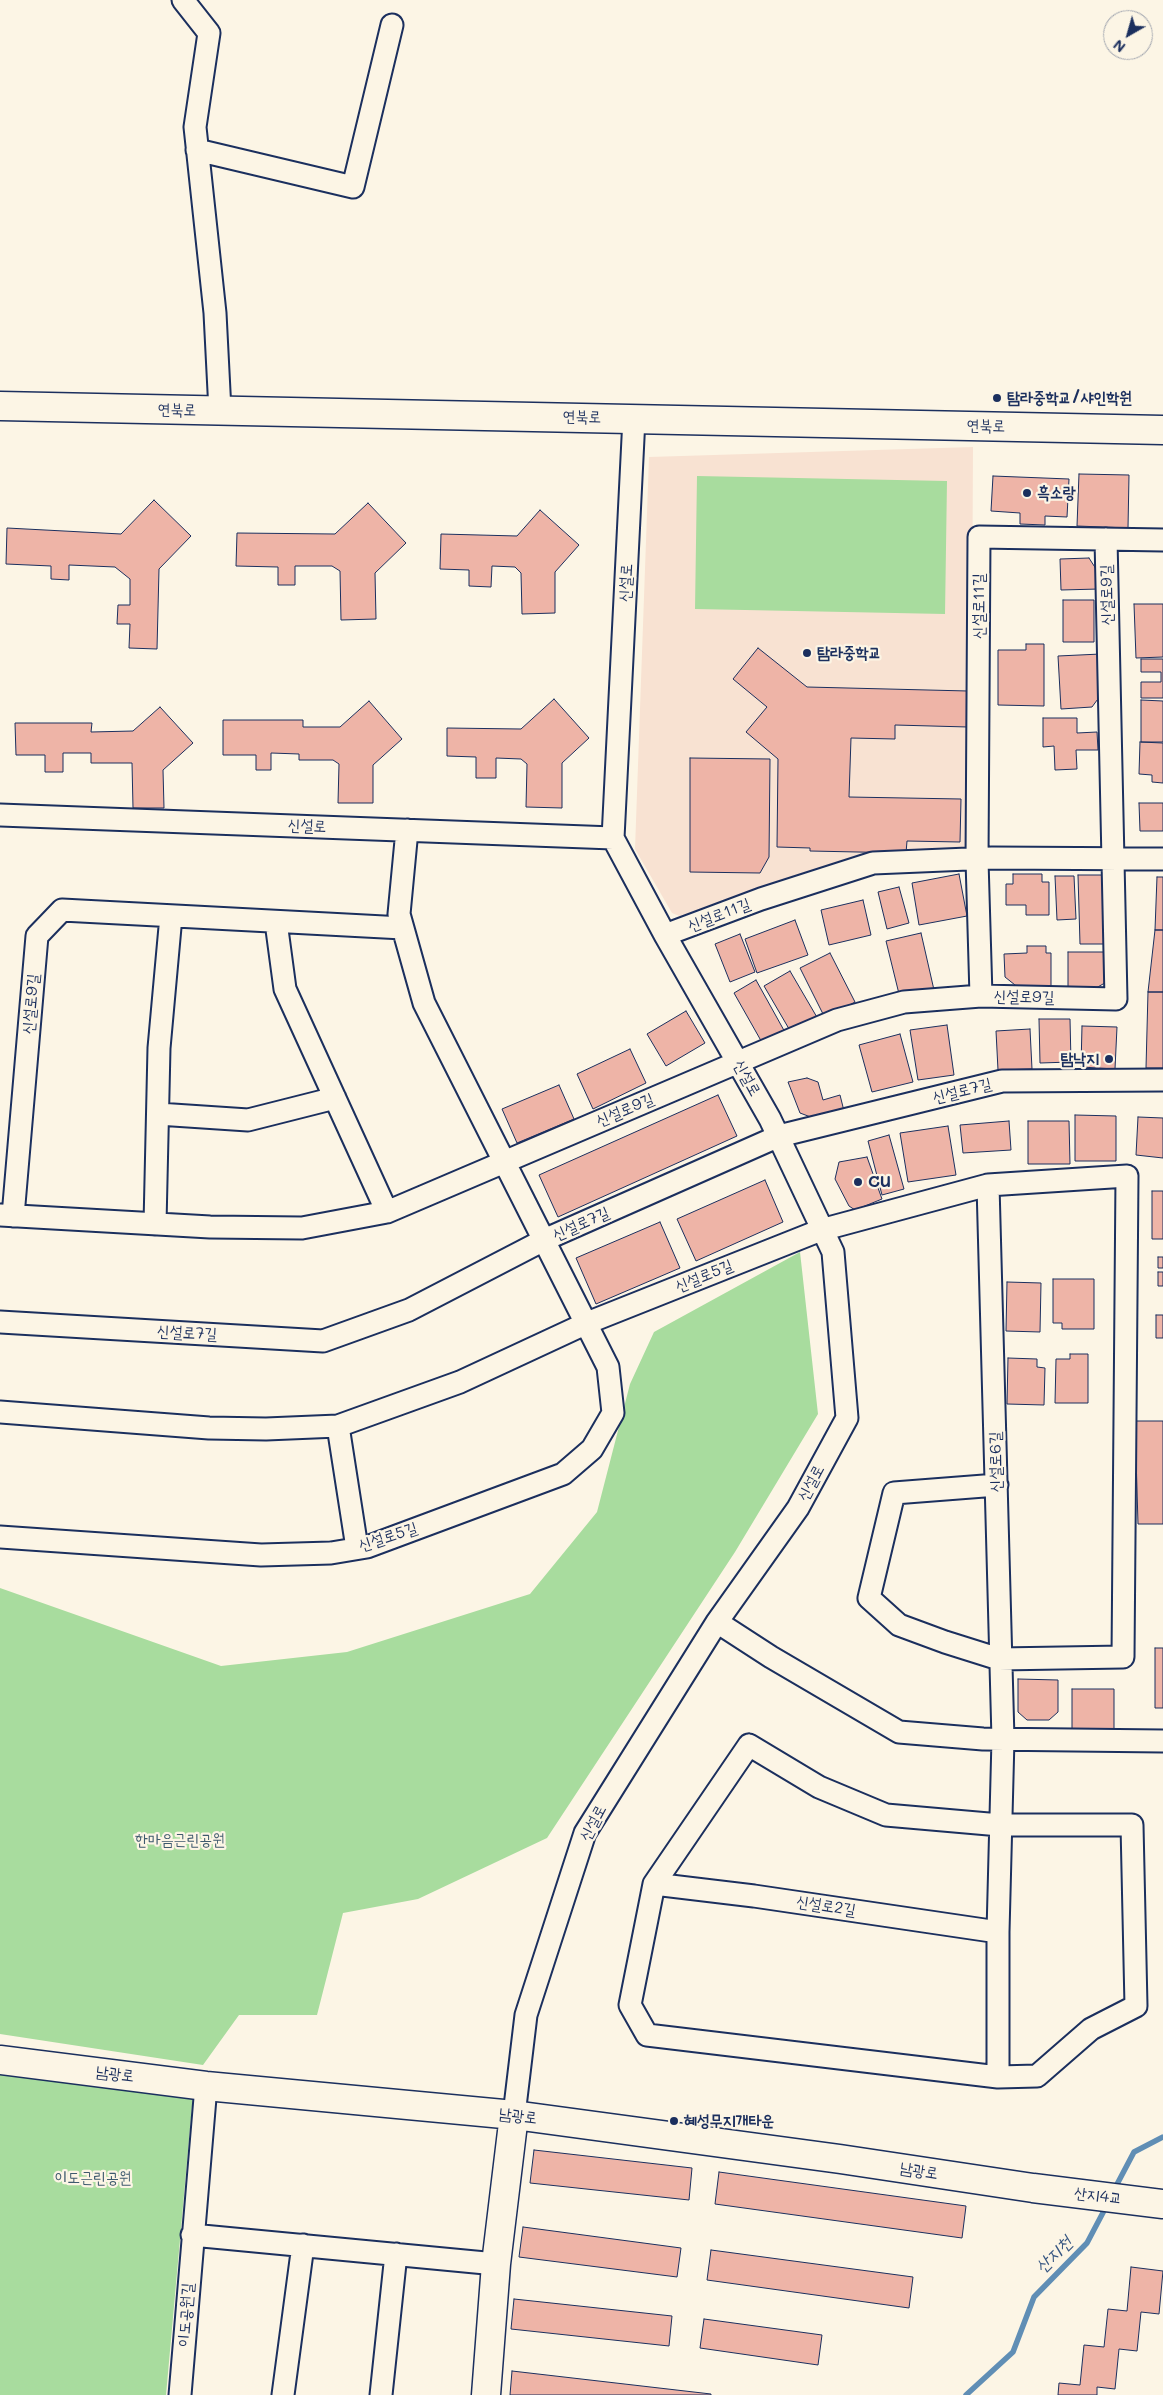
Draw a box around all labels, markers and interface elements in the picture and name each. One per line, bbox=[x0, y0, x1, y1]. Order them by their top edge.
north arrow bbox=[1103, 10, 1153, 60]
text: N bbox=[1109, 36, 1129, 57]
place label: 탐라중학교/샤인학원 bbox=[1007, 388, 1132, 408]
marker: 탐라중학교/샤인학원 bbox=[991, 392, 1003, 404]
street label: 연북로 bbox=[158, 400, 196, 420]
street label: 연북로 bbox=[563, 407, 601, 427]
street label: 연북로 bbox=[967, 416, 1005, 436]
place label: 흑소랑 bbox=[1037, 483, 1076, 503]
marker: 흑소랑 bbox=[1021, 487, 1033, 499]
street label: 신설로 bbox=[615, 563, 637, 603]
street label: 신설로9길 bbox=[1097, 564, 1117, 626]
street label: 신설로11길 bbox=[969, 573, 989, 639]
place label: 탐라중학교 bbox=[817, 643, 881, 663]
marker: 탐라중학교 bbox=[801, 647, 813, 659]
street label: 신설로 bbox=[287, 816, 327, 836]
street label: 신설로11길 bbox=[685, 894, 753, 936]
street label: 신설로9길 bbox=[19, 973, 43, 1035]
street label: 신설로9길 bbox=[993, 987, 1055, 1007]
place label: 탐낙지 bbox=[1060, 1049, 1099, 1069]
marker: 탐낙지 bbox=[1103, 1053, 1115, 1065]
street label: 신설로 bbox=[729, 1056, 765, 1100]
street label: 신설로7길 bbox=[930, 1074, 994, 1108]
street label: 신설로9길 bbox=[593, 1089, 657, 1131]
place label: CU bbox=[868, 1172, 891, 1192]
marker: CU bbox=[852, 1176, 864, 1188]
street label: 신설로7길 bbox=[550, 1203, 612, 1245]
street label: 신설로5길 bbox=[672, 1256, 736, 1296]
street label: 신설로7길 bbox=[156, 1322, 218, 1344]
street label: 신설로6길 bbox=[986, 1431, 1006, 1493]
street label: 신설로 bbox=[793, 1461, 829, 1505]
street label: 신설로5길 bbox=[356, 1518, 420, 1556]
street label: 신설로 bbox=[575, 1801, 611, 1845]
park label: 한마음근린공원 bbox=[135, 1830, 225, 1850]
street label: 신설로2길 bbox=[795, 1892, 857, 1920]
street label: 남광로 bbox=[95, 2062, 135, 2086]
street label: 남광로 bbox=[498, 2104, 538, 2128]
place label: 혜성무지개타운 bbox=[684, 2111, 774, 2131]
marker: 혜성무지개타운 bbox=[668, 2115, 680, 2127]
street label: 남광로 bbox=[898, 2158, 940, 2184]
park label: 이도근린공원 bbox=[54, 2168, 132, 2188]
street label: 산지4교 bbox=[1073, 2184, 1123, 2208]
water label: 산지천 bbox=[1031, 2232, 1077, 2278]
street label: 이도공원길 bbox=[174, 2282, 198, 2348]

